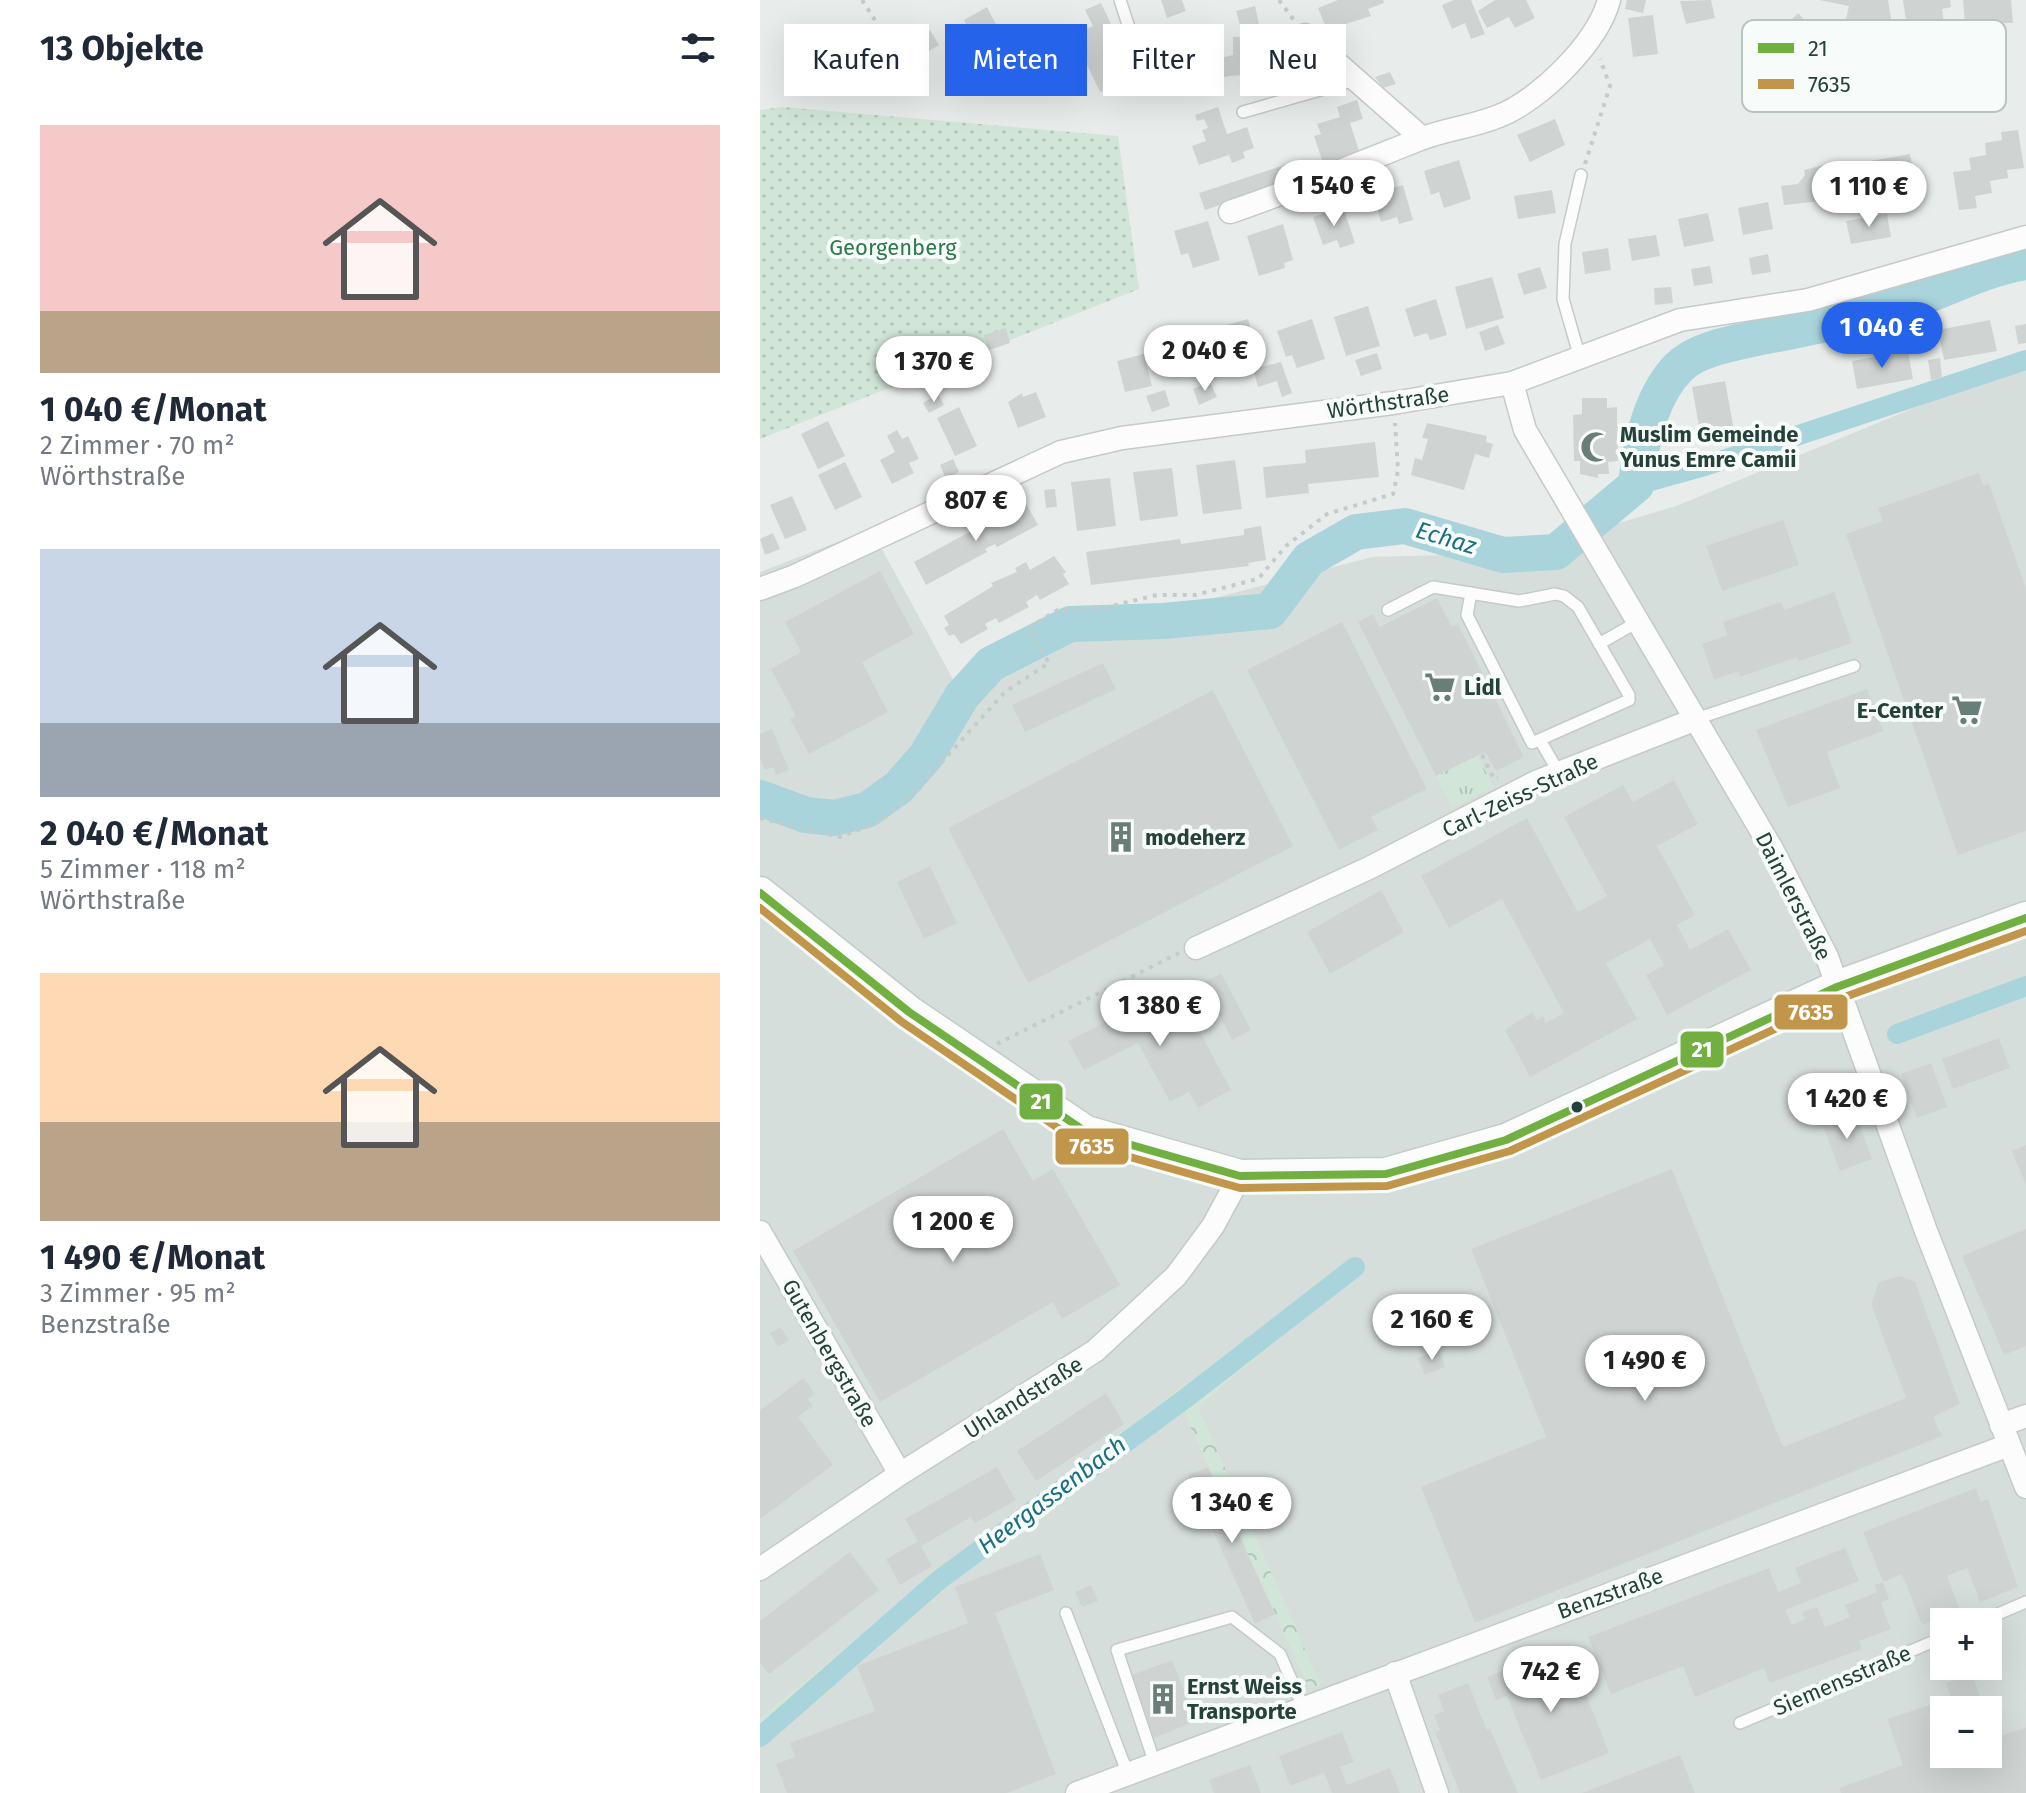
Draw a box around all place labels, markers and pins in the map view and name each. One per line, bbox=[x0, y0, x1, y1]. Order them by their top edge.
pin: 1 540 € bbox=[1260, 160, 1408, 228]
pin: 1 110 € bbox=[1795, 161, 1943, 229]
pin: 1 040 € bbox=[1808, 302, 1956, 370]
pin: 2 040 € bbox=[1131, 325, 1279, 393]
pin: 1 370 € bbox=[860, 336, 1008, 404]
place label: Muslim Gemeinde Yunus Emre Camii bbox=[1619, 421, 1798, 473]
mosque icon: Muslim Gemeinde Yunus Emre Camii bbox=[1579, 430, 1613, 464]
pin: 807 € bbox=[920, 475, 1032, 543]
supermarket icon: Lidl bbox=[1423, 670, 1457, 704]
place label: Lidl bbox=[1464, 674, 1502, 701]
supermarket icon: E-Center bbox=[1950, 693, 1984, 727]
place label: E-Center bbox=[1857, 697, 1943, 724]
building icon: modeherz bbox=[1104, 820, 1138, 854]
place label: modeherz bbox=[1145, 824, 1245, 851]
pin: 1 380 € bbox=[1086, 980, 1234, 1048]
pin: 1 420 € bbox=[1773, 1073, 1921, 1141]
unlabelled marker bbox=[1569, 1099, 1585, 1115]
pin: 1 200 € bbox=[879, 1196, 1027, 1264]
pin: 2 160 € bbox=[1358, 1294, 1506, 1362]
pin: 1 490 € bbox=[1571, 1335, 1719, 1403]
pin: 1 340 € bbox=[1158, 1477, 1306, 1545]
pin: 742 € bbox=[1495, 1646, 1607, 1714]
place label: Ernst Weiss Transporte bbox=[1187, 1673, 1302, 1725]
building icon: Ernst Weiss Transporte bbox=[1146, 1682, 1180, 1716]

